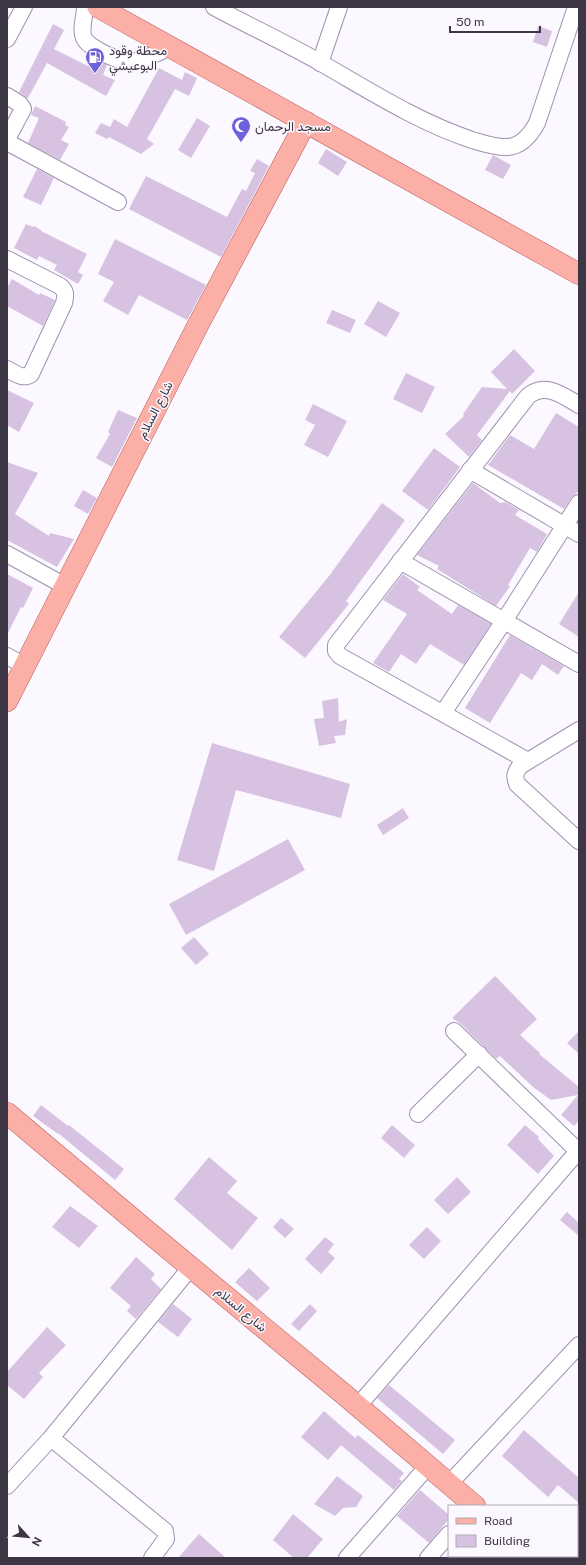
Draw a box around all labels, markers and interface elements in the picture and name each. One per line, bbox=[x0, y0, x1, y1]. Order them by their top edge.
scale bar bbox=[450, 8, 540, 34]
text: 50 m bbox=[456, 15, 484, 29]
place label: محطة وقود البوعيشي bbox=[109, 43, 167, 76]
fuel station icon: محطة وقود البوعيشي bbox=[84, 46, 106, 74]
mosque icon: مسجد الرحمان bbox=[230, 115, 252, 143]
place label: مسجد الرحمان bbox=[255, 119, 331, 135]
street label: شارع السلام bbox=[134, 379, 178, 442]
street label: شارع السلام bbox=[211, 1283, 270, 1336]
legend bbox=[448, 1505, 578, 1557]
text: Road bbox=[484, 1514, 512, 1528]
north arrow bbox=[8, 1517, 48, 1557]
text: Building bbox=[484, 1534, 530, 1548]
text: N bbox=[30, 1535, 44, 1548]

